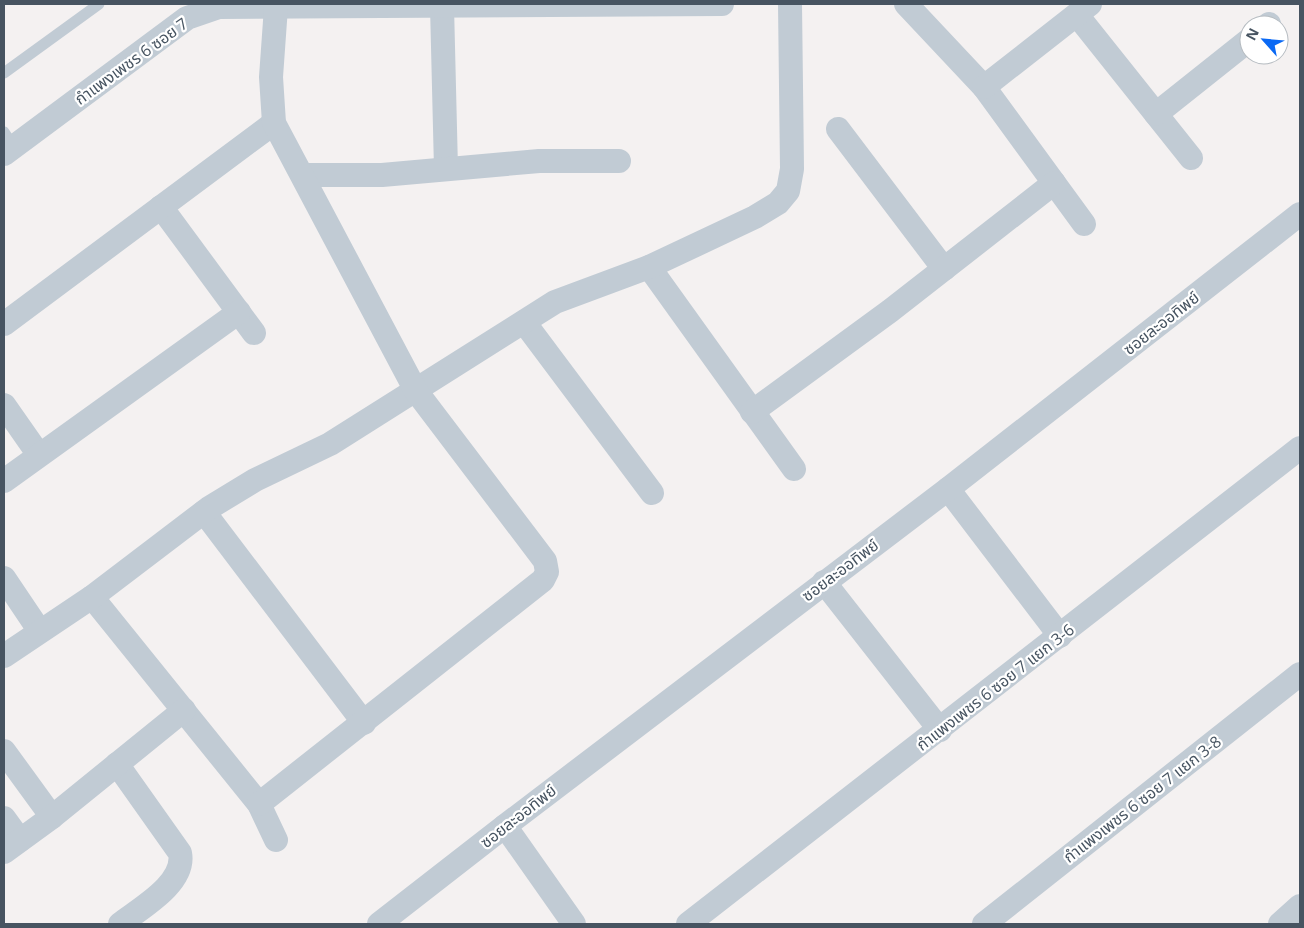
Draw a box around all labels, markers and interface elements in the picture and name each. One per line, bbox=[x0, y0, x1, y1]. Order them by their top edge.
street label: กำแพงเพชร 6 ซอย 7 bbox=[70, 12, 192, 110]
north arrow bbox=[1239, 15, 1289, 65]
text: N bbox=[1241, 24, 1263, 43]
street label: ซอยละออทิพย์ bbox=[1118, 286, 1204, 360]
street label: ซอยละออทิพย์ bbox=[797, 534, 883, 606]
street label: กำแพงเพชร 6 ซอย 7 แยก 3-6 bbox=[912, 618, 1078, 756]
street label: กำแพงเพชร 6 ซอย 7 แยก 3-8 bbox=[1059, 730, 1225, 868]
street label: ซอยละออทิพย์ bbox=[475, 779, 561, 853]

